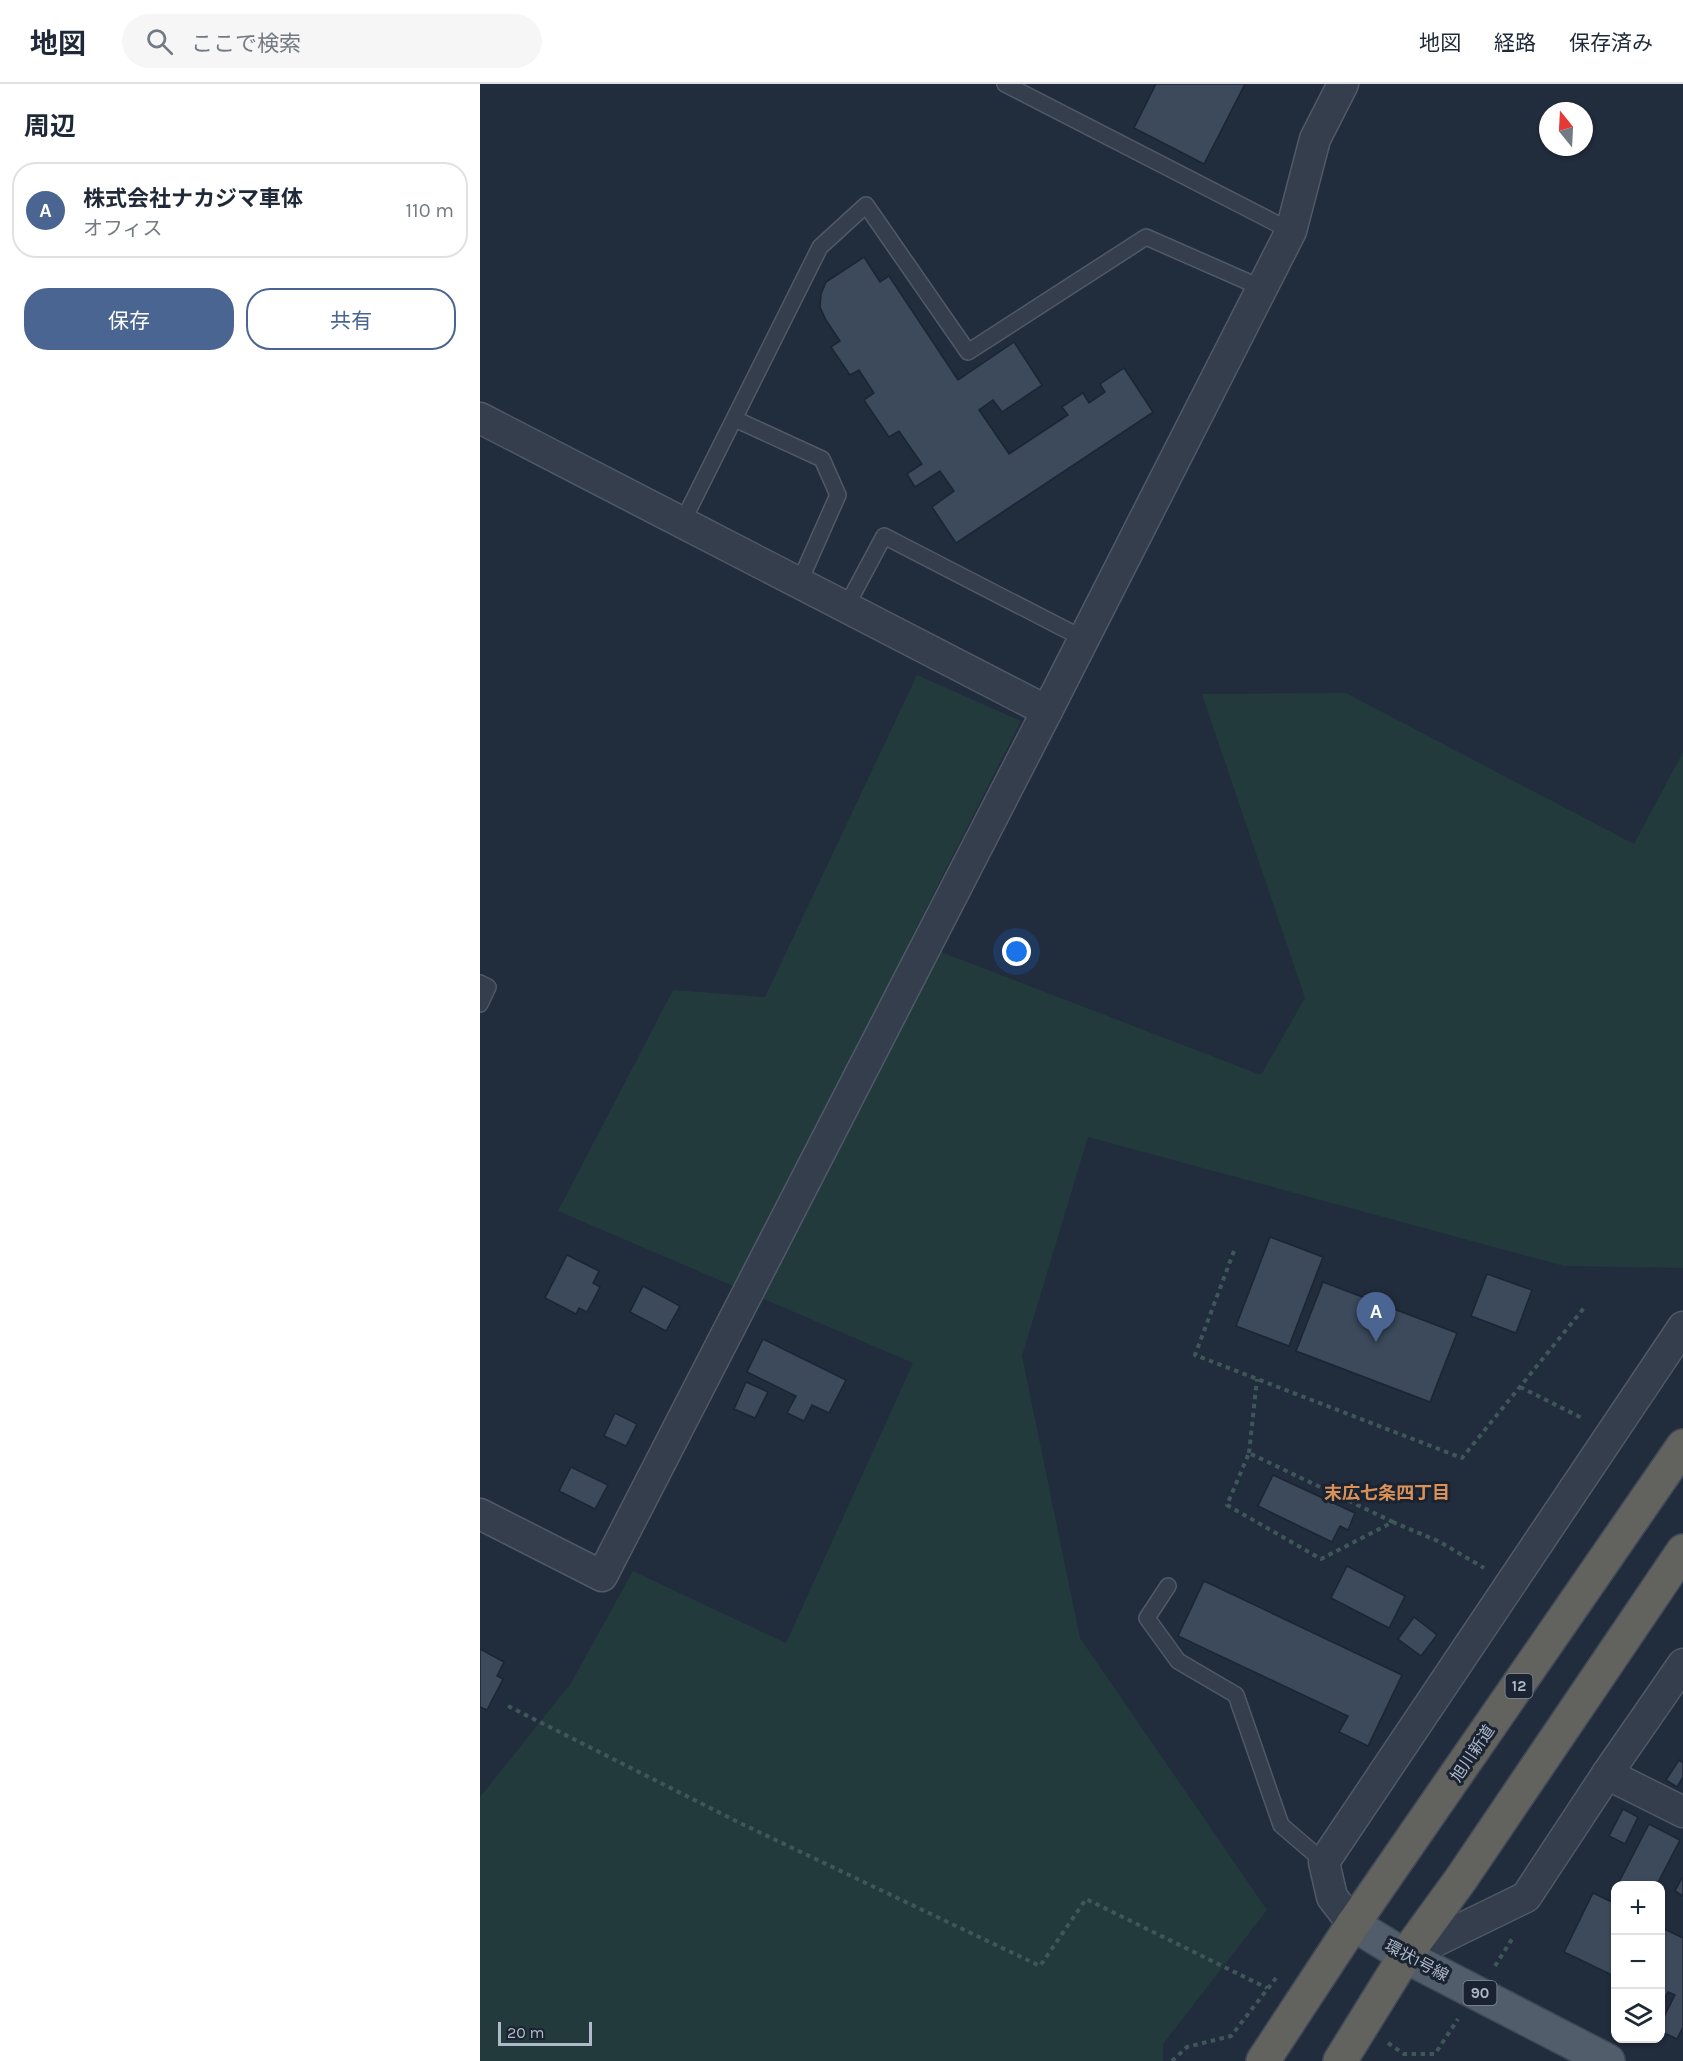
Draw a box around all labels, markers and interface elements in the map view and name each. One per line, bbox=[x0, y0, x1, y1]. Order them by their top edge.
search box bbox=[122, 14, 542, 68]
icon: search bbox=[143, 25, 176, 58]
text: 地図 bbox=[30, 27, 86, 60]
text: ここで検索 bbox=[191, 31, 301, 57]
text: 地図 bbox=[1419, 31, 1461, 55]
text: 経路 bbox=[1494, 31, 1536, 55]
text: 保存済み bbox=[1569, 31, 1653, 55]
north arrow bbox=[1539, 102, 1593, 156]
text: 周辺 bbox=[24, 111, 76, 142]
text: 株式会社ナカジマ車体 bbox=[83, 186, 303, 212]
text: A bbox=[39, 199, 52, 222]
text: 110 m bbox=[405, 199, 454, 222]
text: オフィス bbox=[83, 217, 163, 240]
button: 保存 bbox=[24, 288, 234, 350]
button: 共有 bbox=[246, 288, 456, 350]
your location bbox=[1002, 937, 1031, 966]
pin: A bbox=[1356, 1292, 1396, 1342]
district label: 末広七条四丁目 bbox=[1324, 1482, 1450, 1504]
road number: 12 bbox=[1506, 1674, 1532, 1698]
street label: 旭川新道 bbox=[1447, 1721, 1498, 1785]
map controls bbox=[1611, 1881, 1665, 2043]
button: + bbox=[1611, 1881, 1665, 1935]
button: − bbox=[1611, 1935, 1665, 1989]
street label: 環状1号線 bbox=[1382, 1936, 1452, 1985]
road number: 90 bbox=[1464, 1981, 1496, 2005]
button: layers bbox=[1611, 1989, 1665, 2043]
scale bar bbox=[498, 2019, 592, 2046]
text: 20 m bbox=[507, 2023, 545, 2042]

